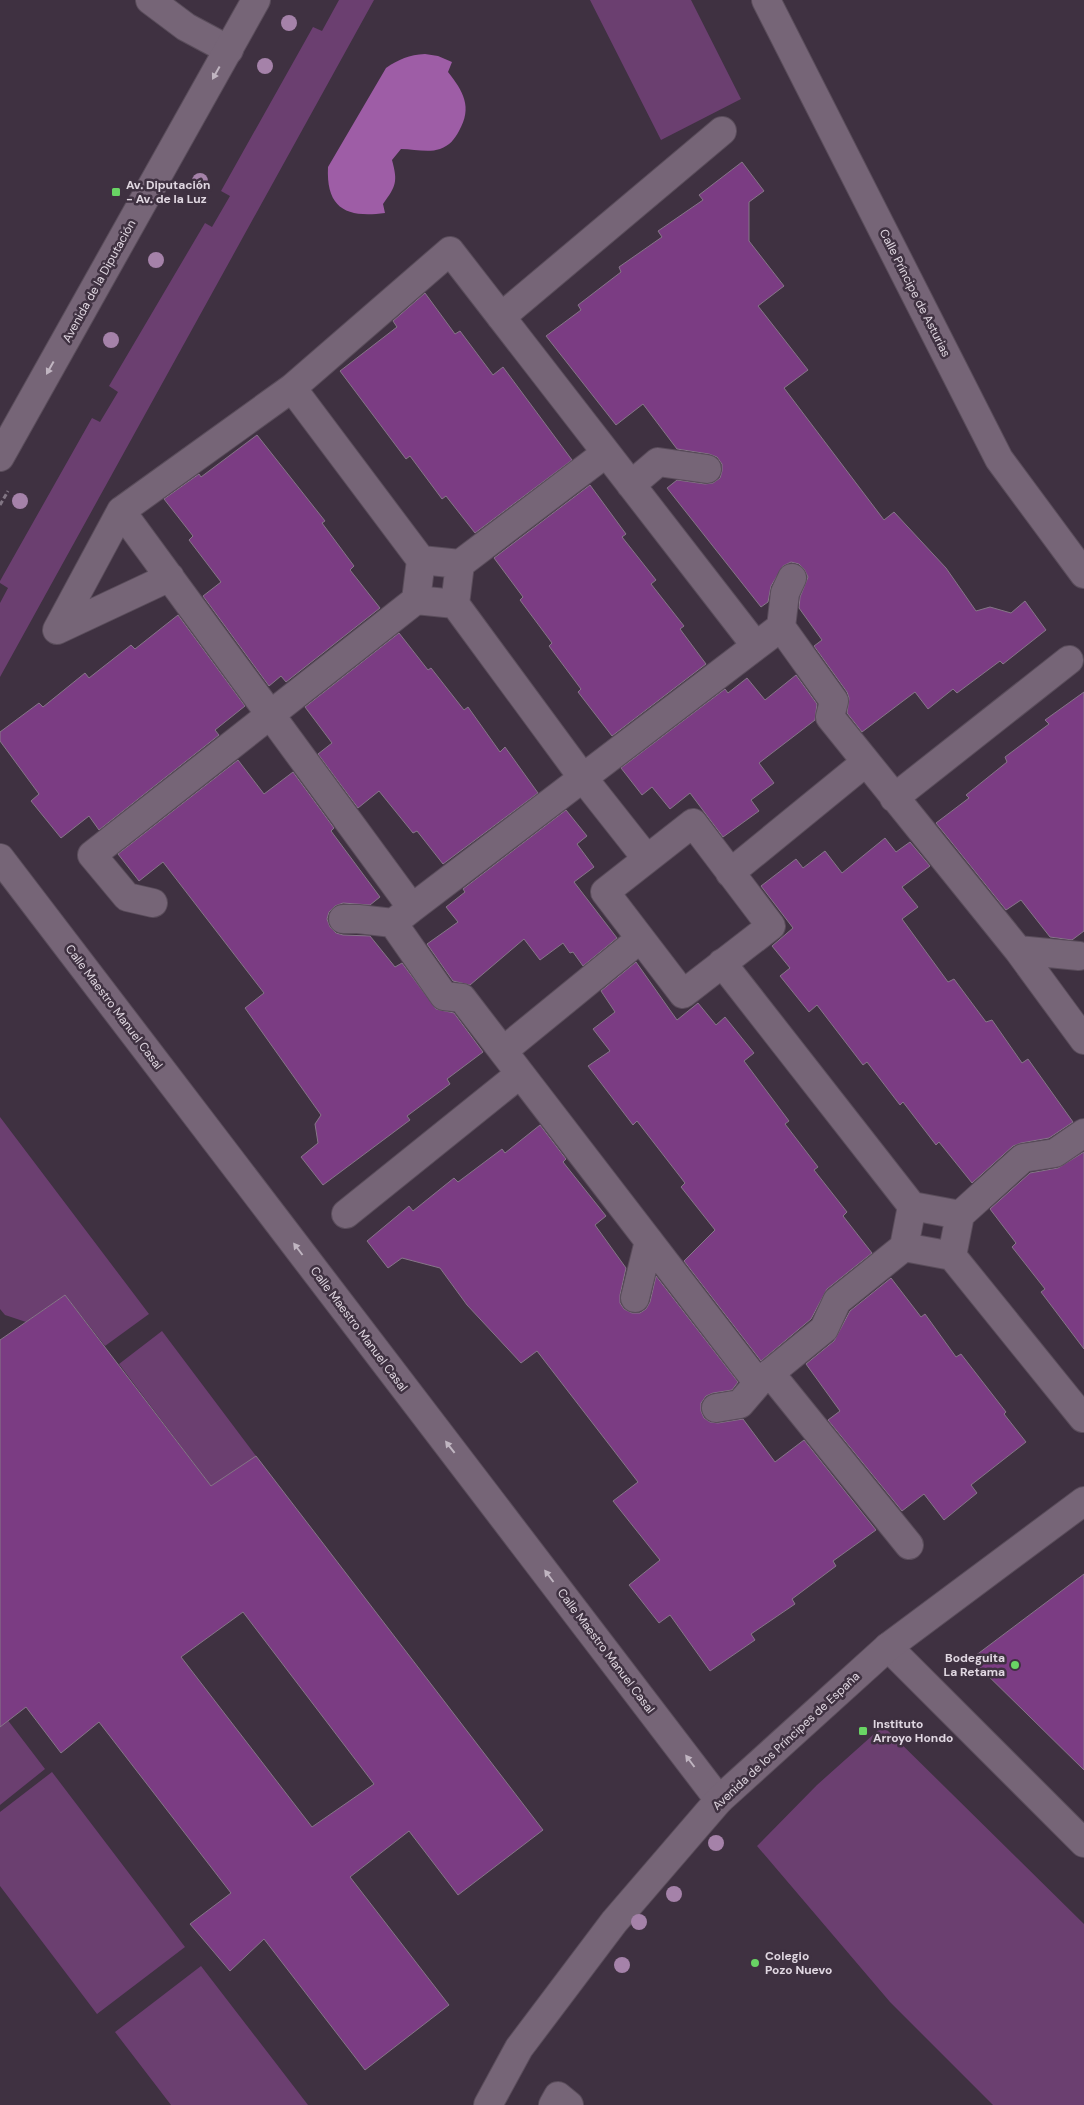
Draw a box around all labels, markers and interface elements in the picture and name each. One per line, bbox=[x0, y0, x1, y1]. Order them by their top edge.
one-way arrow bbox=[211, 67, 220, 80]
place label: Av. Diputación - Av. de la Luz bbox=[126, 177, 211, 207]
marker: Av. Diputación - Av. de la Luz bbox=[110, 186, 122, 198]
street label: Avenida de la Diputación bbox=[59, 217, 139, 345]
street label: Calle Príncipe de Asturias bbox=[876, 226, 954, 360]
one-way arrow bbox=[46, 361, 55, 374]
street label: Calle Maestro Manuel Casal bbox=[62, 941, 166, 1073]
one-way arrow bbox=[293, 1242, 303, 1256]
street label: Calle Maestro Manuel Casal bbox=[307, 1263, 411, 1395]
one-way arrow bbox=[445, 1440, 455, 1454]
one-way arrow bbox=[543, 1570, 554, 1583]
street label: Calle Maestro Manuel Casal bbox=[554, 1585, 658, 1717]
place label: Bodeguita La Retama bbox=[944, 1650, 1005, 1680]
marker: Bodeguita La Retama bbox=[1009, 1659, 1021, 1671]
street label: Avenida de los Príncipes de España bbox=[709, 1668, 863, 1814]
place label: Instituto Arroyo Hondo bbox=[873, 1716, 953, 1746]
marker: Instituto Arroyo Hondo bbox=[857, 1725, 869, 1737]
one-way arrow bbox=[685, 1754, 695, 1768]
place label: Colegio Pozo Nuevo bbox=[765, 1948, 832, 1978]
marker: Colegio Pozo Nuevo bbox=[749, 1957, 761, 1969]

